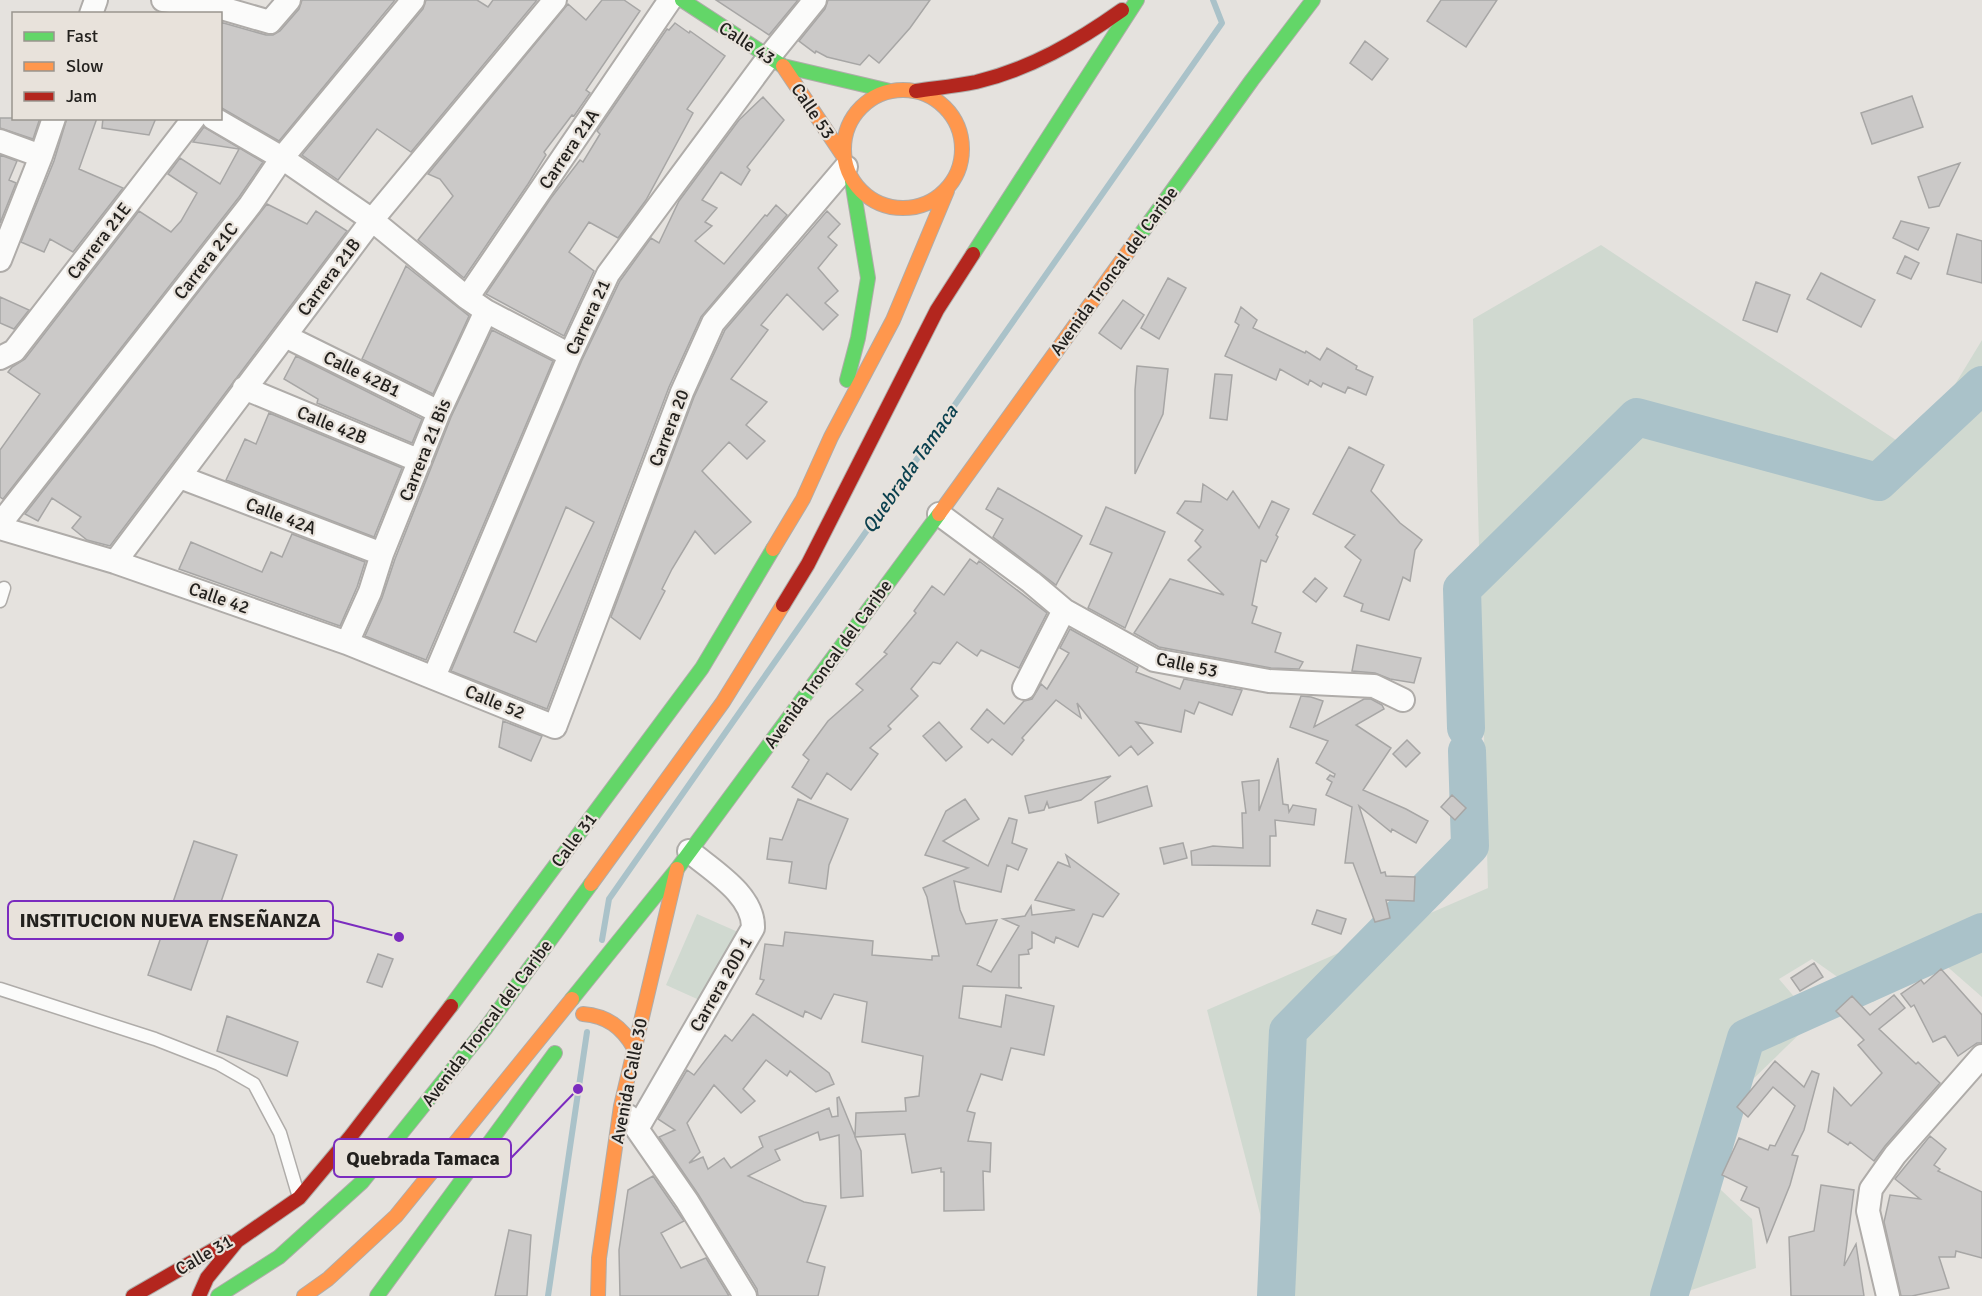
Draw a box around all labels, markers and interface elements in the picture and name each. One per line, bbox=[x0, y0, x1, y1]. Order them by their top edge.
legend bbox=[12, 12, 222, 120]
street label: Calle 43 bbox=[715, 17, 779, 69]
text: Fast bbox=[66, 25, 98, 47]
text: Slow bbox=[66, 55, 103, 77]
street label: Calle 53 bbox=[786, 79, 840, 143]
text: Jam bbox=[66, 85, 97, 107]
street label: Carrera 21A bbox=[534, 105, 604, 193]
street label: Avenida Troncal del Caribe bbox=[1045, 182, 1183, 360]
street label: Carrera 21E bbox=[62, 198, 136, 284]
street label: Carrera 21C bbox=[169, 218, 243, 304]
street label: Carrera 21B bbox=[293, 234, 365, 320]
street label: Carrera 21 bbox=[561, 276, 615, 358]
street label: Calle 42B1 bbox=[320, 346, 404, 402]
street label: Carrera 20 bbox=[644, 386, 694, 470]
street label: Carrera 21 Bis bbox=[394, 396, 456, 504]
water label: Quebrada Tamaca bbox=[856, 399, 964, 538]
street label: Calle 42B bbox=[294, 401, 370, 449]
street label: Calle 42A bbox=[243, 493, 319, 539]
street label: Avenida Troncal del Caribe bbox=[759, 575, 897, 753]
street label: Calle 42 bbox=[186, 577, 252, 619]
street label: Calle 53 bbox=[1154, 648, 1220, 682]
street label: Calle 52 bbox=[462, 680, 528, 724]
street label: Calle 31 bbox=[546, 808, 602, 872]
callout: INSTITUCION NUEVA ENSEÑANZA bbox=[8, 901, 333, 939]
text: INSTITUCION NUEVA ENSEÑANZA bbox=[19, 908, 321, 933]
street label: Carrera 20D 1 bbox=[685, 933, 757, 1035]
street label: Avenida Troncal del Caribe bbox=[417, 935, 557, 1111]
street label: Avenida Calle 30 bbox=[606, 1016, 652, 1146]
callout: Quebrada Tamaca bbox=[334, 1139, 511, 1177]
text: Quebrada Tamaca bbox=[346, 1146, 500, 1171]
street label: Calle 31 bbox=[171, 1230, 237, 1280]

